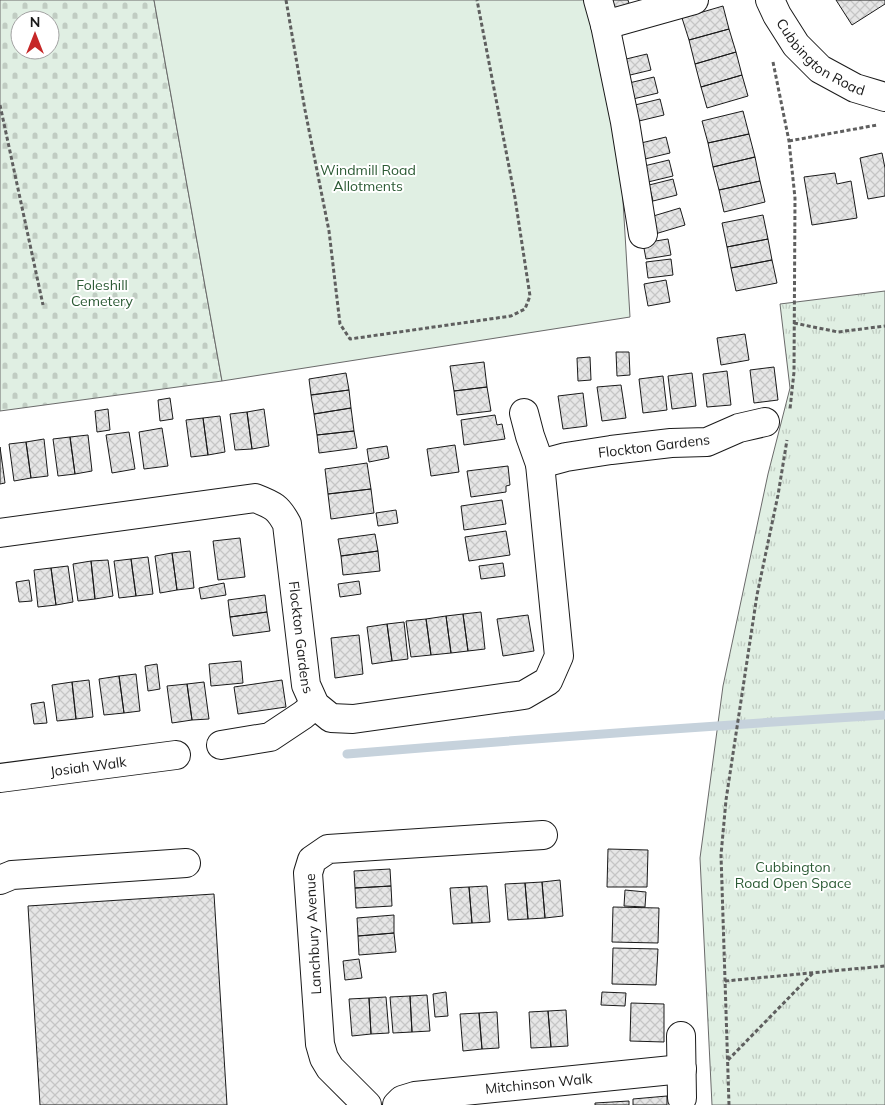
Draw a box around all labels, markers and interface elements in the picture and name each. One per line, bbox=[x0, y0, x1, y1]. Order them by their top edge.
north arrow bbox=[10, 10, 60, 60]
text: N bbox=[30, 13, 40, 31]
street label: Cubbington Road bbox=[772, 15, 867, 99]
park label: Windmill Road Allotments bbox=[320, 161, 416, 195]
park label: Foleshill Cemetery bbox=[71, 276, 134, 310]
street label: Flockton Gardens bbox=[597, 430, 711, 462]
street label: Flockton Gardens bbox=[285, 580, 318, 696]
street label: Josiah Walk bbox=[49, 752, 128, 780]
park label: Cubbington Road Open Space bbox=[735, 858, 851, 892]
street label: Lanchbury Avenue bbox=[301, 873, 325, 995]
street label: Mitchinson Walk bbox=[484, 1069, 594, 1098]

